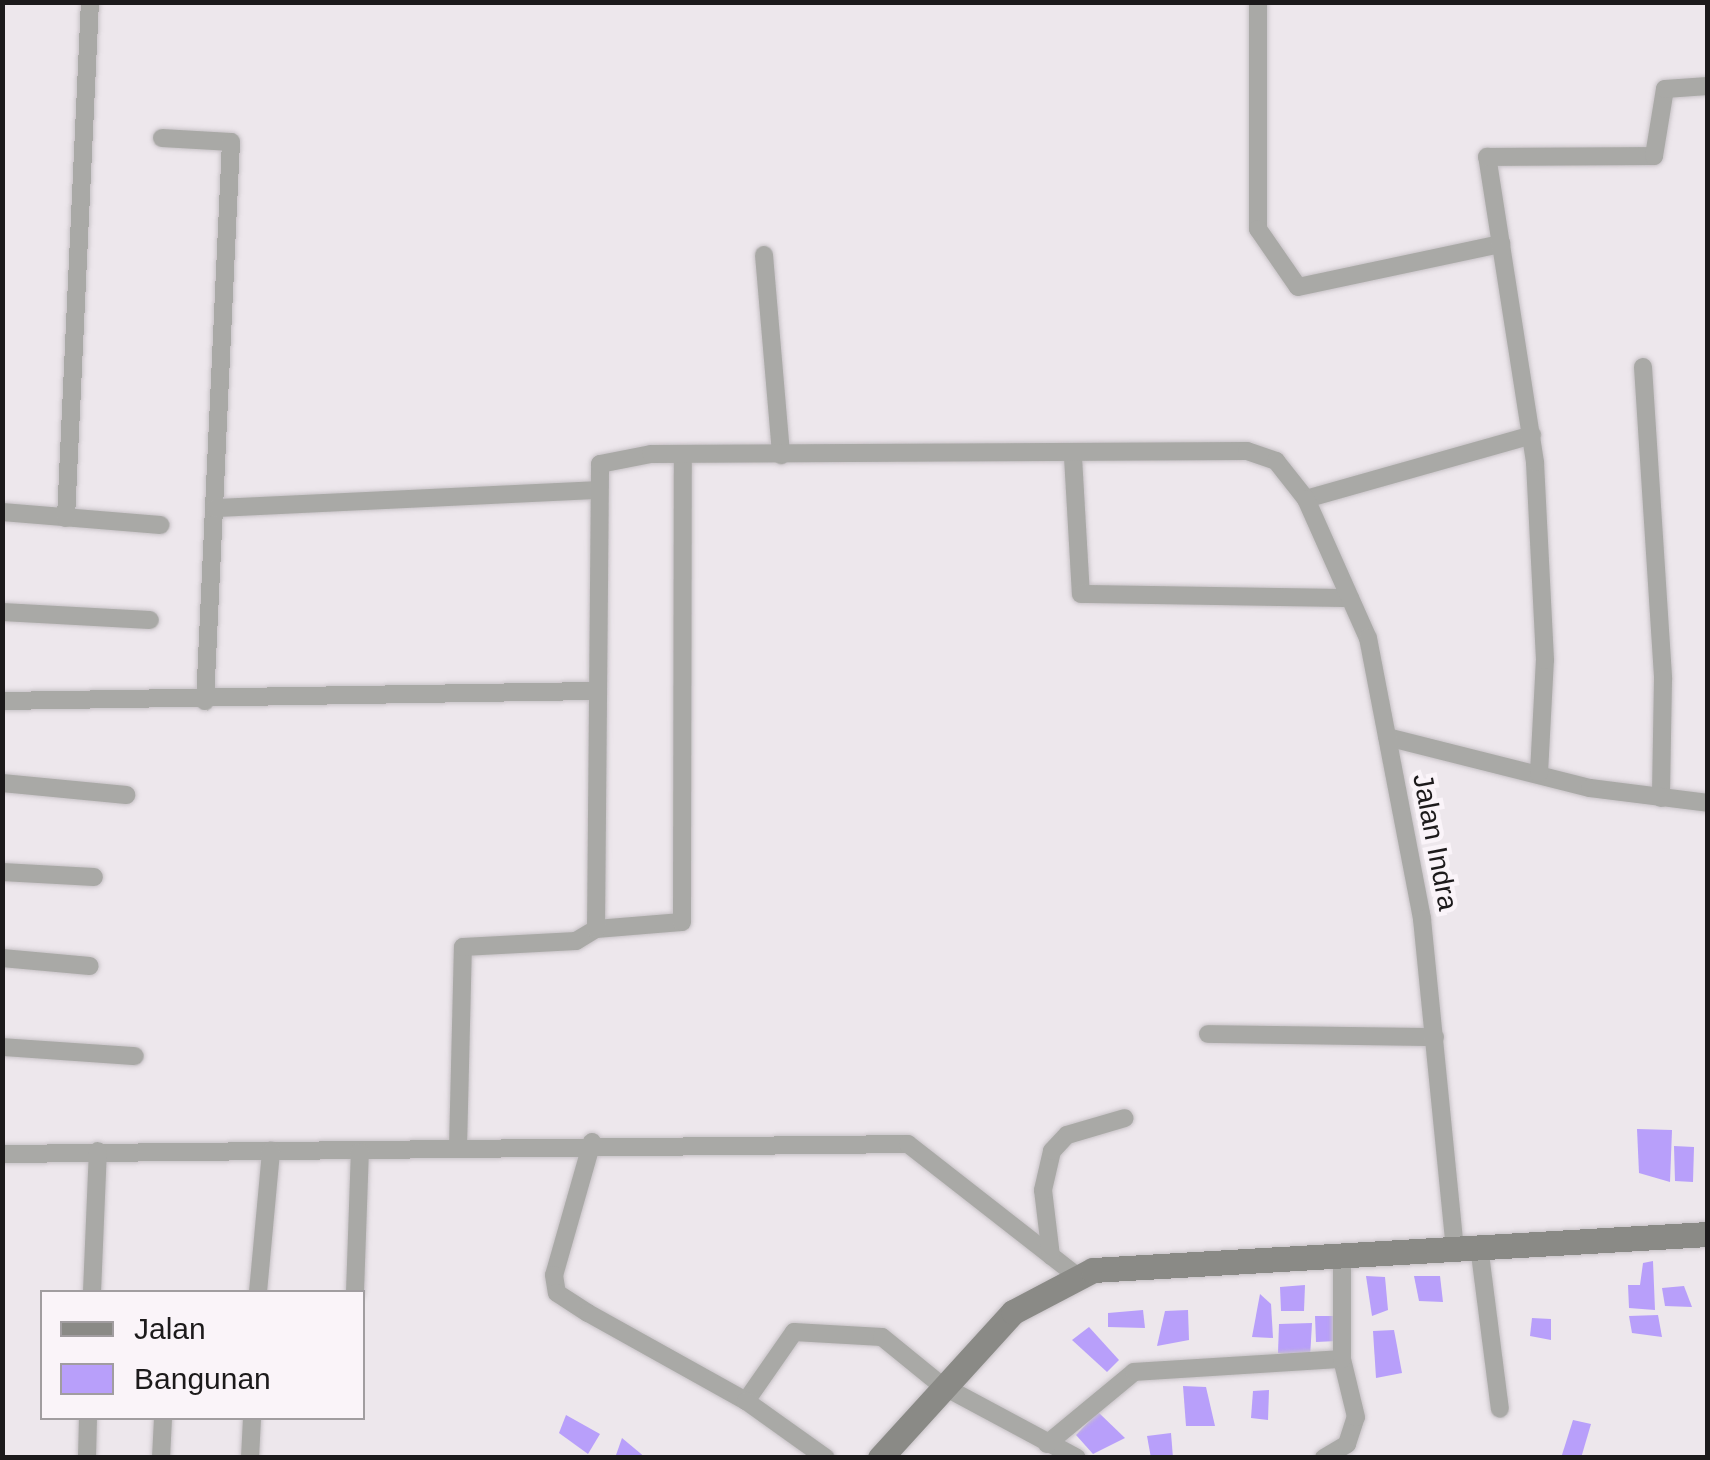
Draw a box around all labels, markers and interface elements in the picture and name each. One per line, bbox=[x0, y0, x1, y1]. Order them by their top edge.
street label: Jalan Indra bbox=[1405, 771, 1465, 913]
legend bbox=[40, 1290, 365, 1420]
text: Jalan bbox=[134, 1312, 206, 1345]
text: Bangunan bbox=[134, 1362, 271, 1395]

